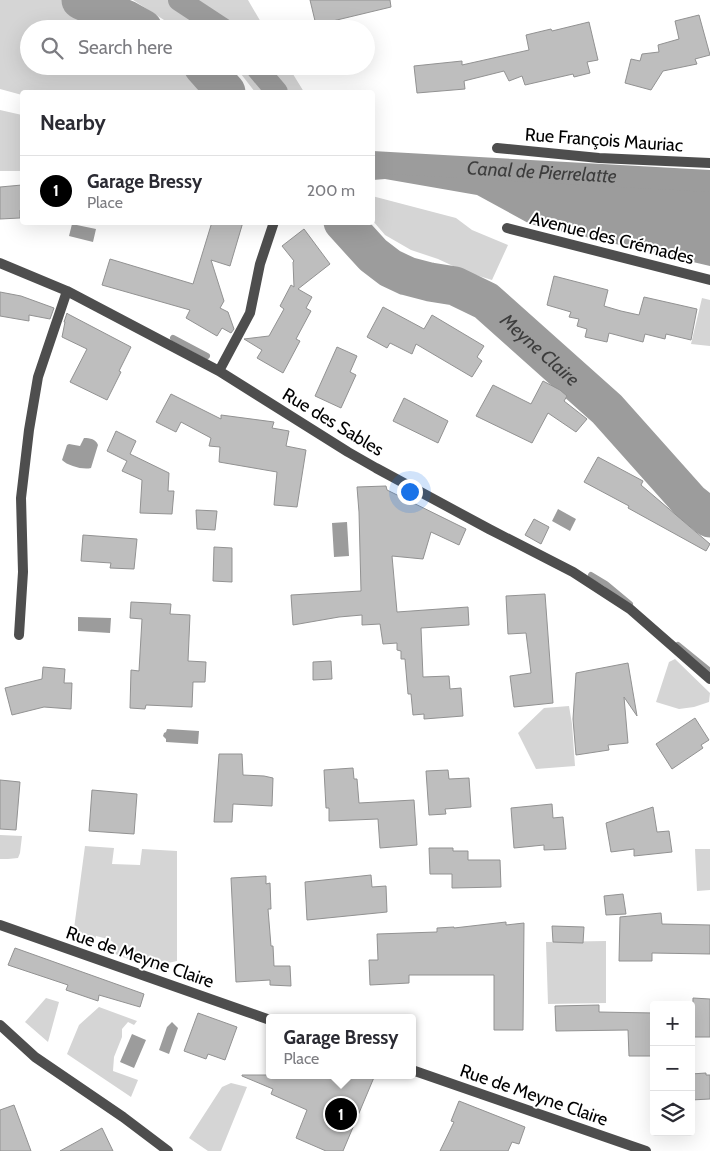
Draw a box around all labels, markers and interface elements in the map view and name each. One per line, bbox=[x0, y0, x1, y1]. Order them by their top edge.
search box bbox=[20, 20, 375, 75]
icon: search bbox=[38, 34, 66, 62]
text: Search here bbox=[78, 36, 172, 59]
text: Nearby bbox=[40, 110, 106, 135]
street label: Rue François Mauriac bbox=[524, 124, 684, 156]
water label: Canal de Pierrelatte bbox=[466, 156, 617, 187]
text: Garage Bressy bbox=[87, 170, 202, 193]
text: 1 bbox=[53, 181, 59, 200]
text: 200 m bbox=[307, 181, 355, 200]
text: Place bbox=[87, 193, 123, 212]
street label: Avenue des Crémades bbox=[528, 207, 696, 269]
water label: Meyne Claire bbox=[495, 308, 585, 391]
street label: Rue des Sables bbox=[278, 383, 388, 461]
your location bbox=[397, 479, 423, 505]
street label: Rue de Meyne Claire bbox=[63, 921, 217, 993]
map controls bbox=[650, 1001, 695, 1136]
button: + bbox=[650, 1001, 695, 1046]
popup bbox=[266, 1014, 416, 1079]
text: Garage Bressy bbox=[283, 1026, 399, 1049]
button: − bbox=[650, 1046, 695, 1091]
text: Place bbox=[283, 1049, 319, 1068]
street label: Rue de Meyne Claire bbox=[457, 1059, 611, 1131]
button: layers bbox=[650, 1091, 695, 1136]
pin: 1 bbox=[325, 1095, 357, 1133]

